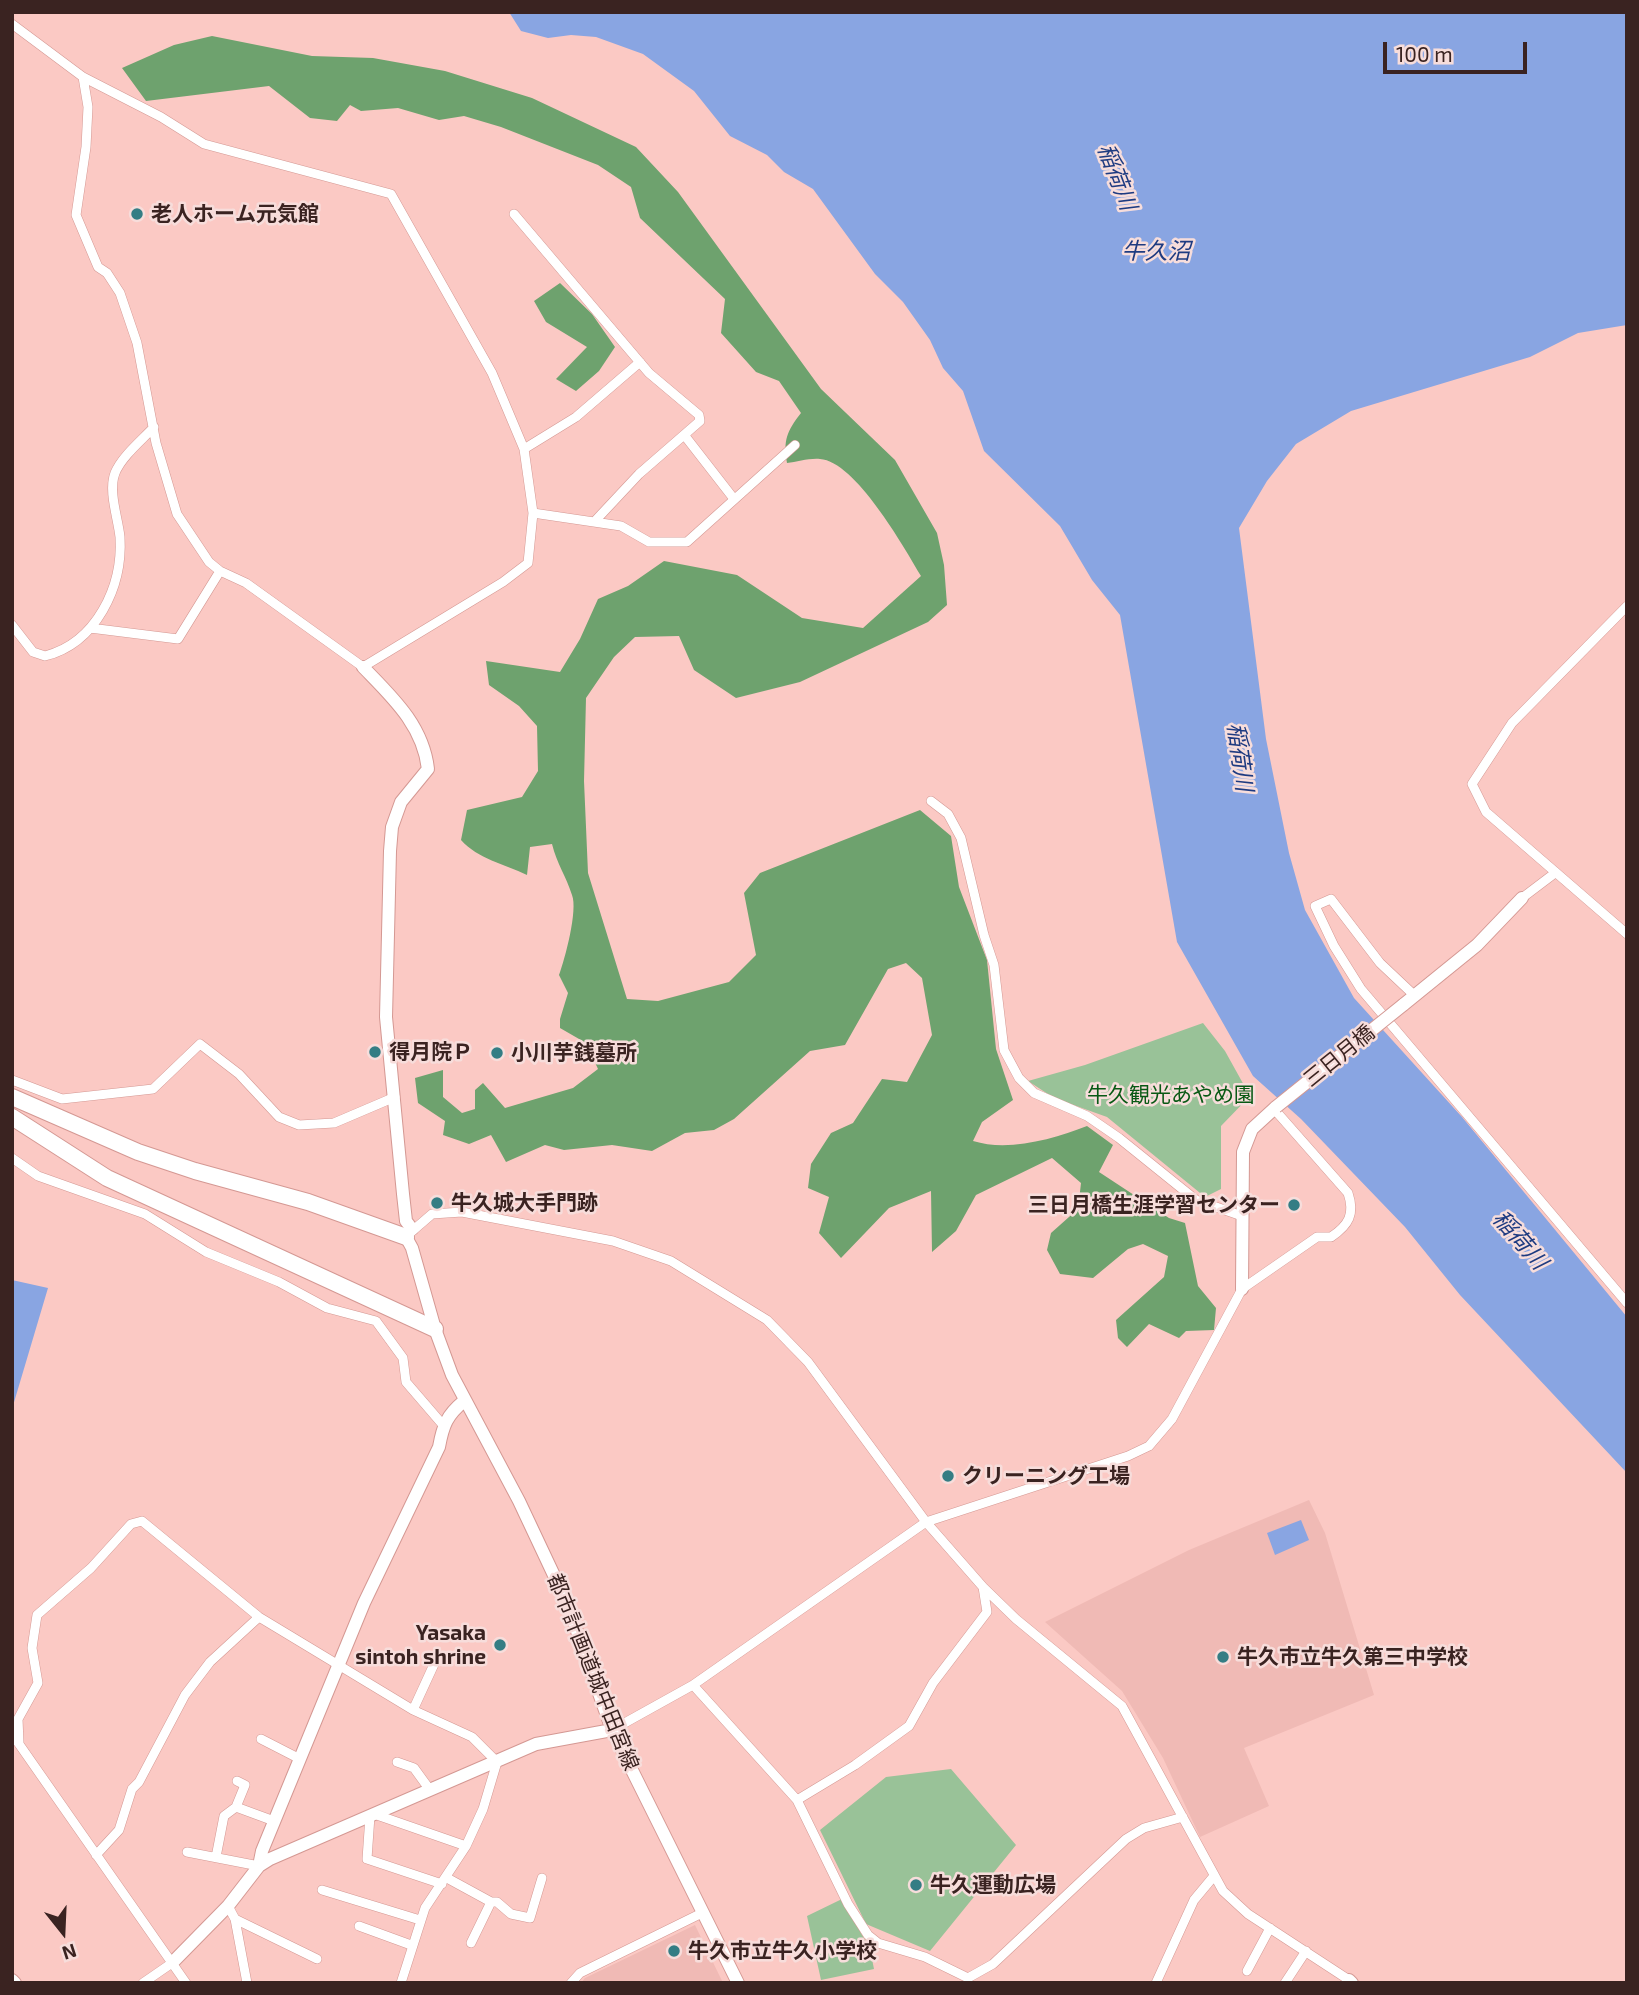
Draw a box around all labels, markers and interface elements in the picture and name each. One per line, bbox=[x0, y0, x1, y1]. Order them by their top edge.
scale bar bbox=[1387, 28, 1530, 72]
text: 100 m bbox=[1396, 41, 1453, 66]
water label: 稲荷川 bbox=[1092, 140, 1142, 214]
place label: 老人ホーム元気館 bbox=[151, 201, 319, 227]
marker: 老人ホーム元気館 bbox=[129, 206, 145, 222]
water label: 牛久沼 bbox=[1122, 237, 1190, 265]
water label: 稲荷川 bbox=[1222, 721, 1258, 793]
street label: 三日月橋 bbox=[1298, 1020, 1380, 1092]
place label: 得月院Ｐ bbox=[389, 1039, 473, 1065]
place label: 小川芋銭墓所 bbox=[511, 1040, 637, 1066]
marker: 得月院Ｐ bbox=[367, 1044, 383, 1060]
marker: 小川芋銭墓所 bbox=[489, 1045, 505, 1061]
park label: 牛久観光あやめ園 bbox=[1087, 1082, 1255, 1108]
place label: 牛久城大手門跡 bbox=[451, 1190, 598, 1216]
place label: 三日月橋生涯学習センター bbox=[1028, 1192, 1280, 1218]
marker: 牛久城大手門跡 bbox=[429, 1195, 445, 1211]
marker: 三日月橋生涯学習センター bbox=[1286, 1197, 1302, 1213]
water label: 稲荷川 bbox=[1487, 1205, 1553, 1275]
place label: クリーニング工場 bbox=[962, 1463, 1130, 1489]
marker: クリーニング工場 bbox=[940, 1468, 956, 1484]
street label: 都市計画道城中田宮線 bbox=[542, 1570, 644, 1774]
place label: Yasaka sintoh shrine bbox=[355, 1620, 486, 1670]
marker: Yasaka sintoh shrine bbox=[492, 1637, 508, 1653]
place label: 牛久市立牛久第三中学校 bbox=[1237, 1644, 1468, 1670]
marker: 牛久市立牛久第三中学校 bbox=[1215, 1649, 1231, 1665]
place label: 牛久運動広場 bbox=[930, 1872, 1056, 1898]
marker: 牛久運動広場 bbox=[908, 1877, 924, 1893]
north arrow bbox=[28, 1897, 98, 1967]
place label: 牛久市立牛久小学校 bbox=[688, 1938, 877, 1964]
text: N bbox=[60, 1939, 80, 1966]
marker: 牛久市立牛久小学校 bbox=[666, 1943, 682, 1959]

